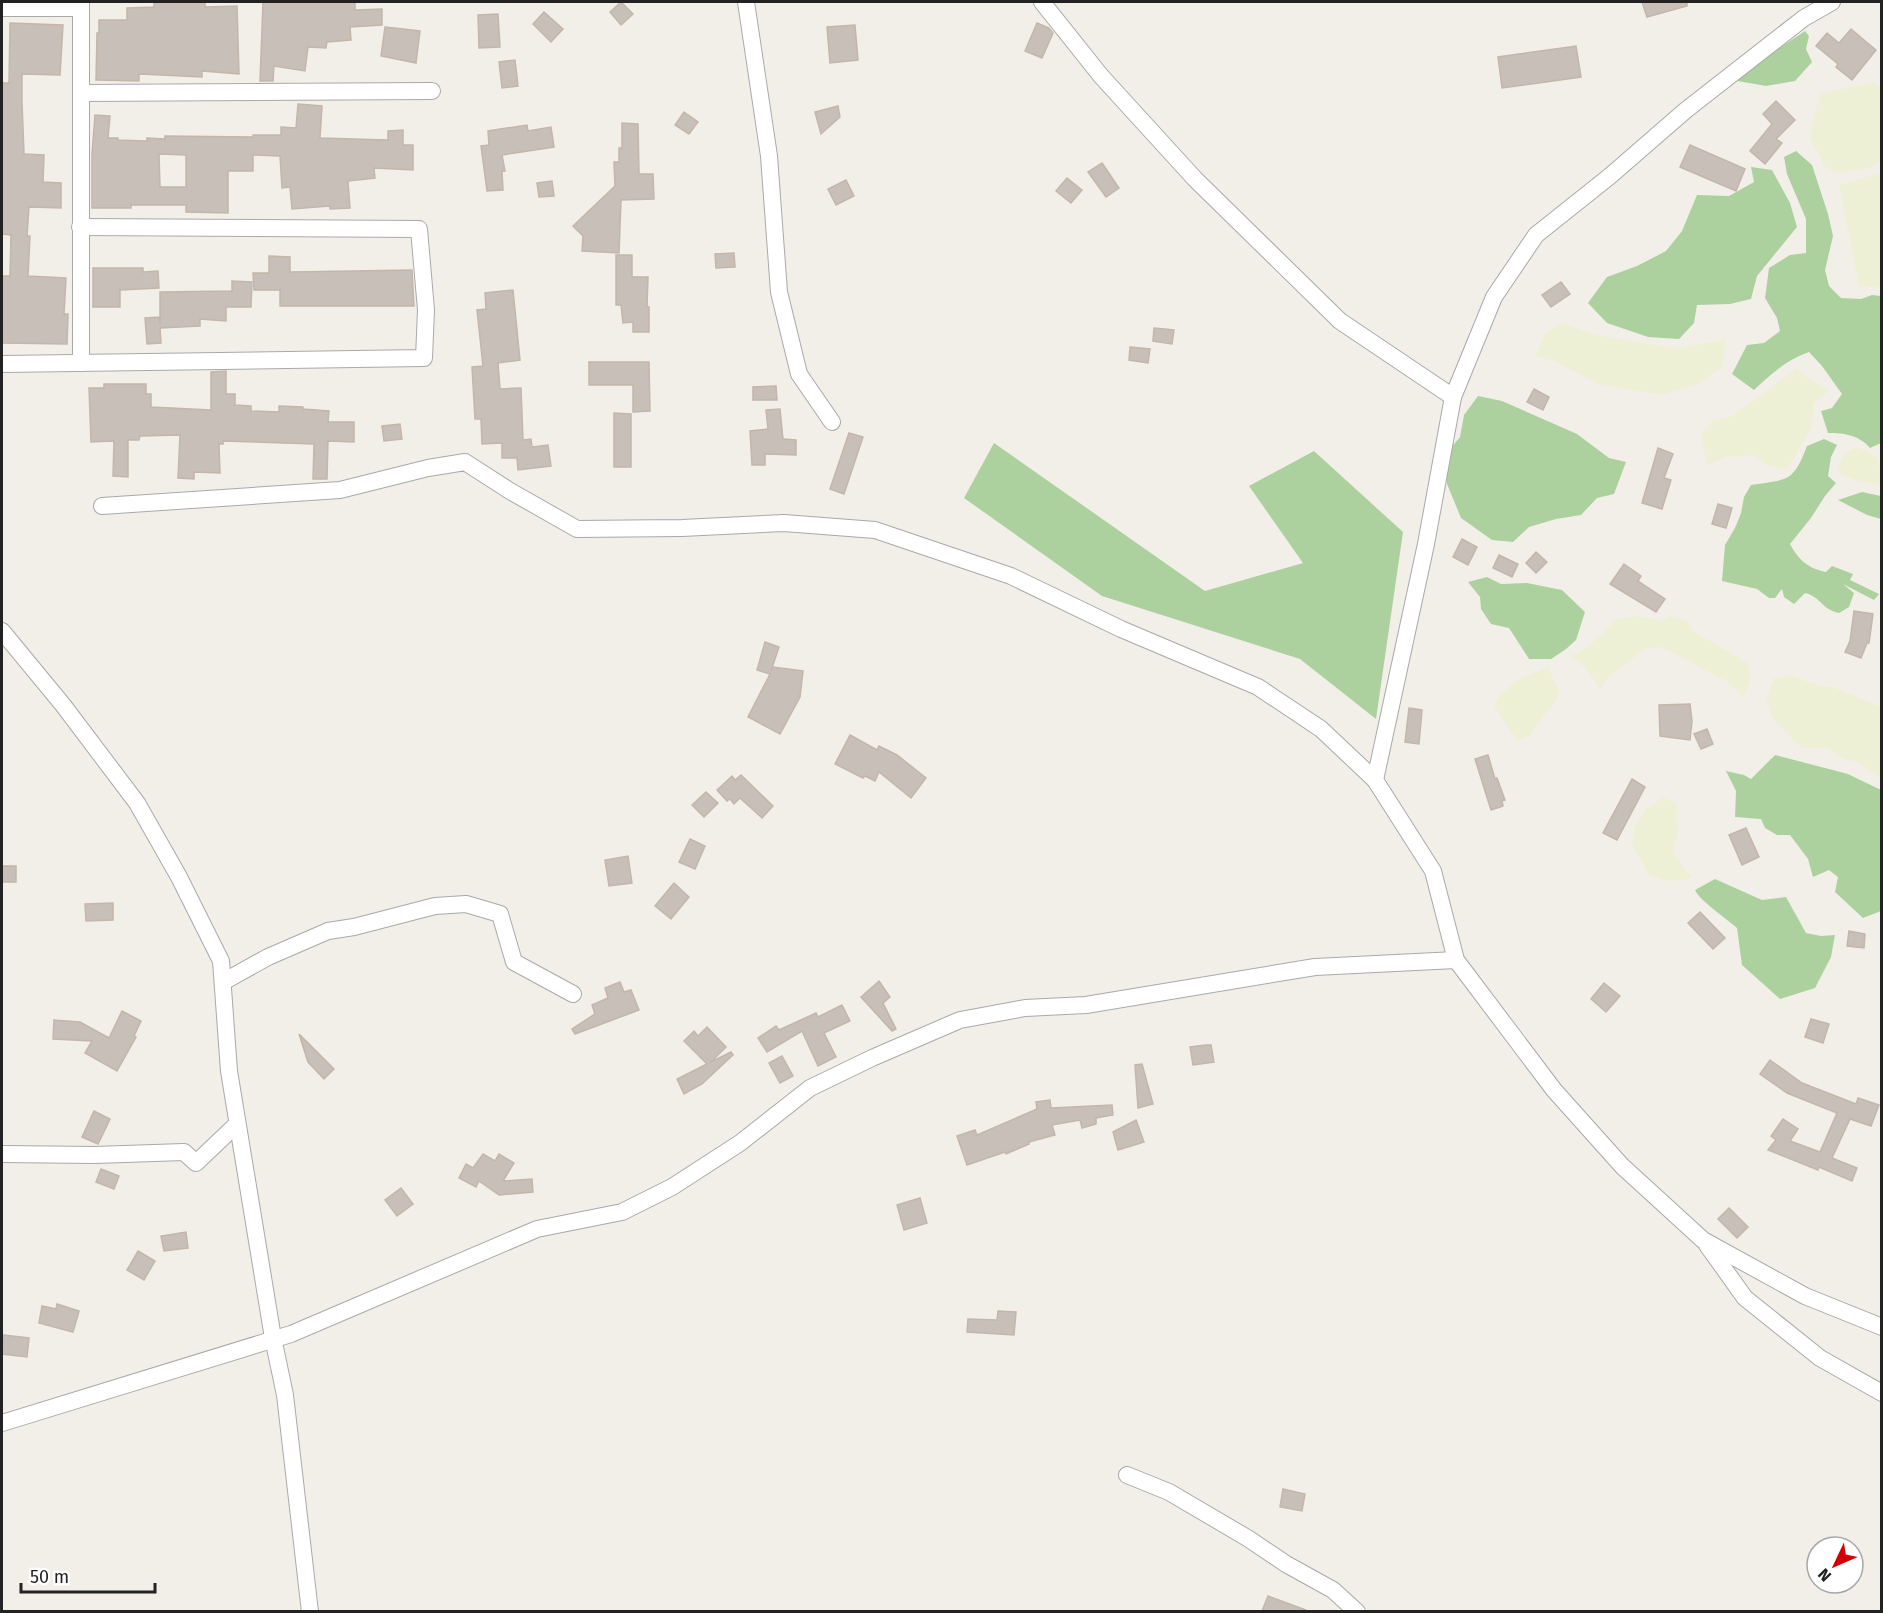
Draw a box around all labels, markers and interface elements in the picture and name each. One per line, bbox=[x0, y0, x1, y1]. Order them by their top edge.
north arrow bbox=[1805, 1535, 1865, 1595]
scale bar bbox=[21, 1556, 154, 1594]
text: N bbox=[1814, 1565, 1835, 1585]
text: 50 m bbox=[30, 1566, 69, 1588]

